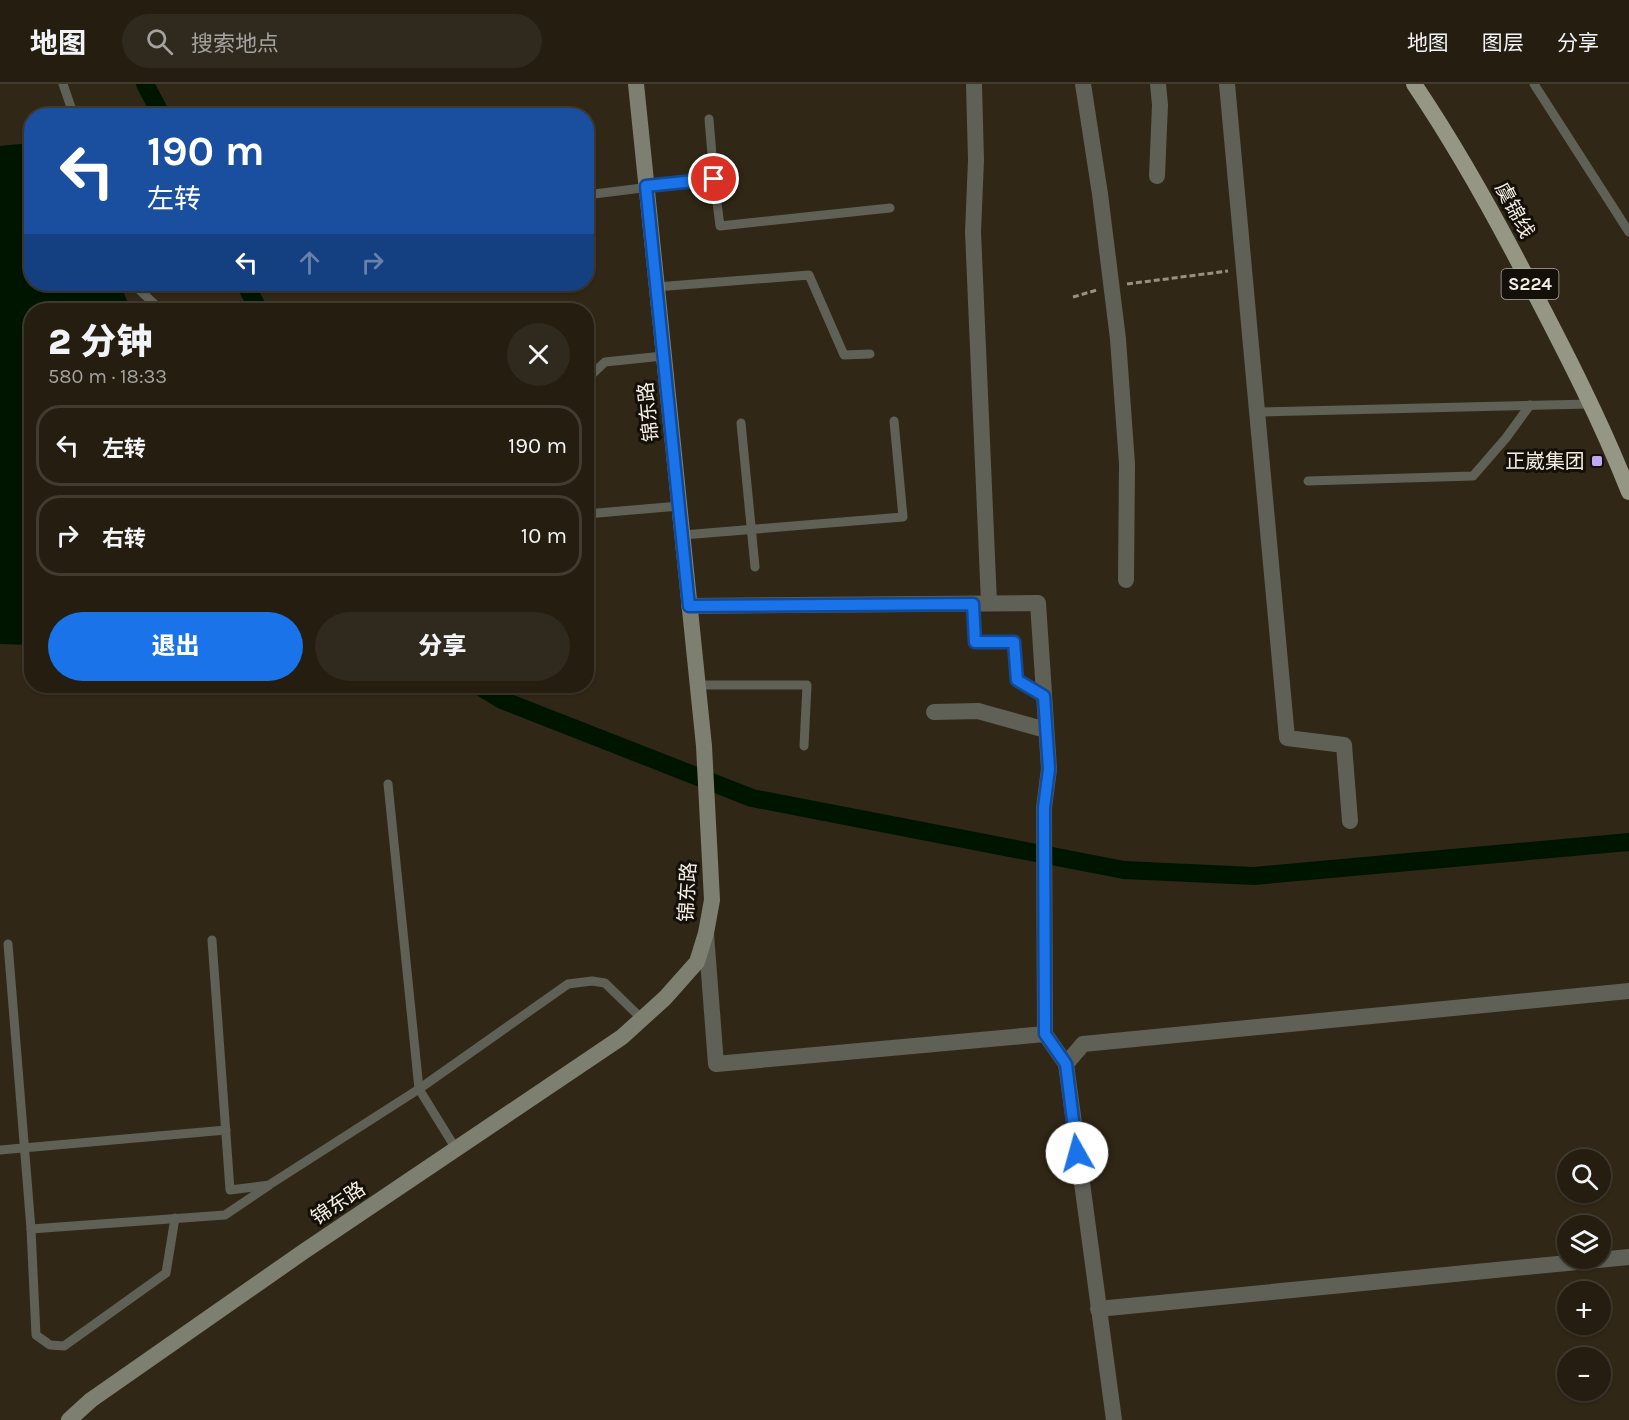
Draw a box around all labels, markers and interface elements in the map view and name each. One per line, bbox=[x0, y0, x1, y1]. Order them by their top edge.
search box bbox=[122, 14, 542, 68]
icon: search bbox=[143, 25, 176, 58]
text: 地图 bbox=[30, 27, 86, 60]
text: 搜索地点 bbox=[191, 31, 279, 57]
text: 地图 bbox=[1407, 31, 1449, 55]
text: 图层 bbox=[1482, 31, 1524, 55]
text: 分享 bbox=[1557, 31, 1599, 55]
text: 190 m bbox=[147, 126, 265, 176]
icon: left bbox=[48, 132, 126, 210]
pin bbox=[688, 153, 739, 204]
icon: arrive bbox=[697, 162, 730, 195]
street label: 虞锦线 bbox=[1490, 178, 1539, 242]
text: 左转 bbox=[147, 183, 201, 215]
icon: left bbox=[230, 246, 263, 279]
icon: ahead bbox=[293, 246, 326, 279]
icon: right bbox=[356, 246, 389, 279]
road number: S224 bbox=[1502, 269, 1558, 299]
text: 2 分钟 bbox=[48, 321, 152, 363]
button: close bbox=[507, 323, 570, 386]
text: 580 m · 18:33 bbox=[48, 365, 167, 388]
street label: 锦东路 bbox=[634, 381, 663, 443]
icon: left bbox=[51, 429, 84, 462]
text: 190 m bbox=[508, 433, 567, 459]
text: 左转 bbox=[102, 436, 146, 462]
place label: 正崴集团 bbox=[1505, 450, 1585, 473]
marker: 正崴集团 bbox=[1590, 454, 1604, 468]
icon: right bbox=[51, 519, 84, 552]
text: 10 m bbox=[521, 523, 567, 549]
text: 右转 bbox=[102, 526, 146, 552]
button: 退出 bbox=[48, 612, 303, 681]
button: 分享 bbox=[315, 612, 570, 681]
street label: 锦东路 bbox=[674, 861, 701, 923]
position arrow bbox=[1045, 1121, 1109, 1185]
map controls bbox=[1557, 1149, 1611, 1401]
button: search bbox=[1557, 1149, 1611, 1203]
street label: 锦东路 bbox=[307, 1177, 370, 1230]
button: layers bbox=[1557, 1215, 1611, 1269]
button: + bbox=[1557, 1281, 1611, 1335]
button: − bbox=[1557, 1347, 1611, 1401]

